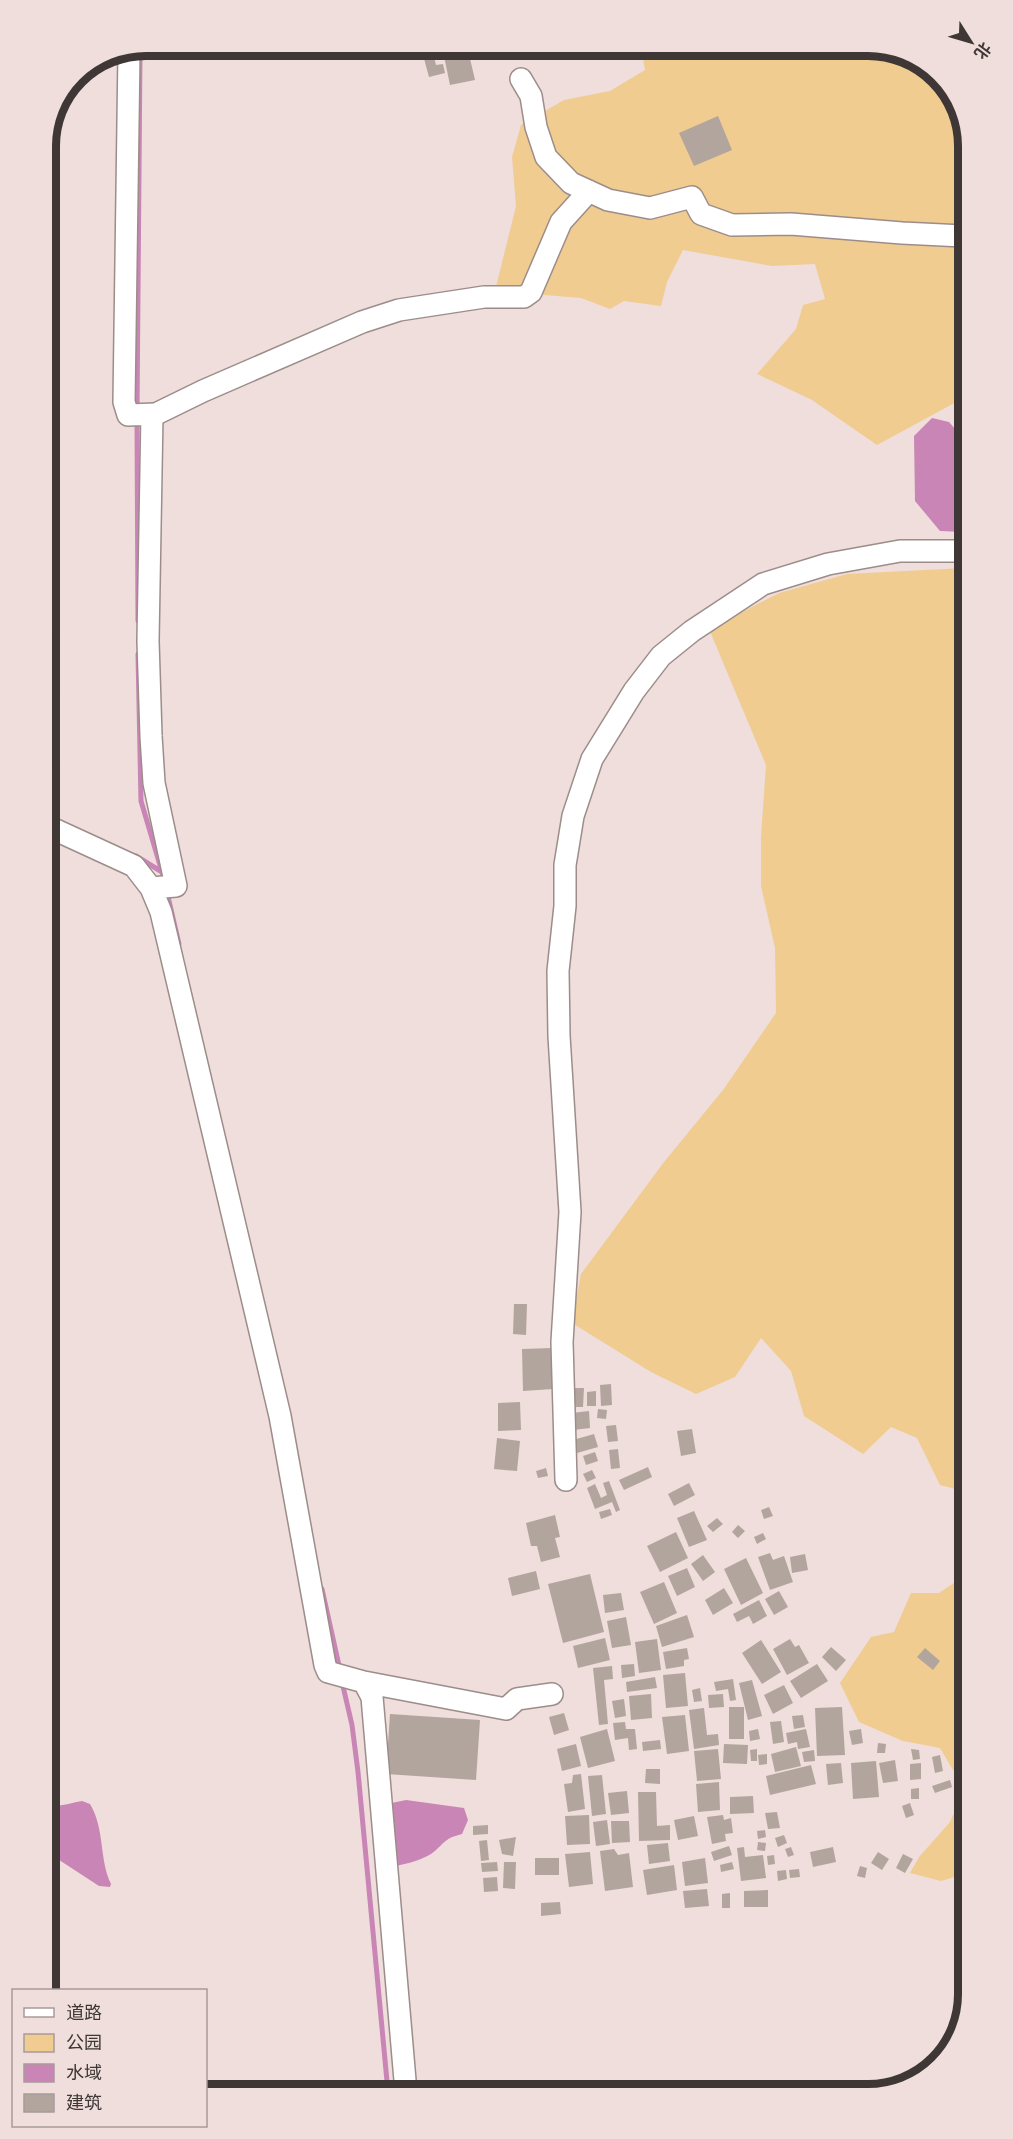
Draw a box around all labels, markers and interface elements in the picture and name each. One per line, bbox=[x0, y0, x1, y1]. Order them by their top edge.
north arrow bbox=[941, 12, 1001, 72]
text: 北 bbox=[971, 39, 996, 63]
legend bbox=[12, 1989, 207, 2127]
text: 道路 bbox=[66, 2001, 102, 2023]
text: 公园 bbox=[66, 2031, 102, 2053]
text: 水域 bbox=[66, 2061, 102, 2083]
text: 建筑 bbox=[66, 2091, 102, 2113]

